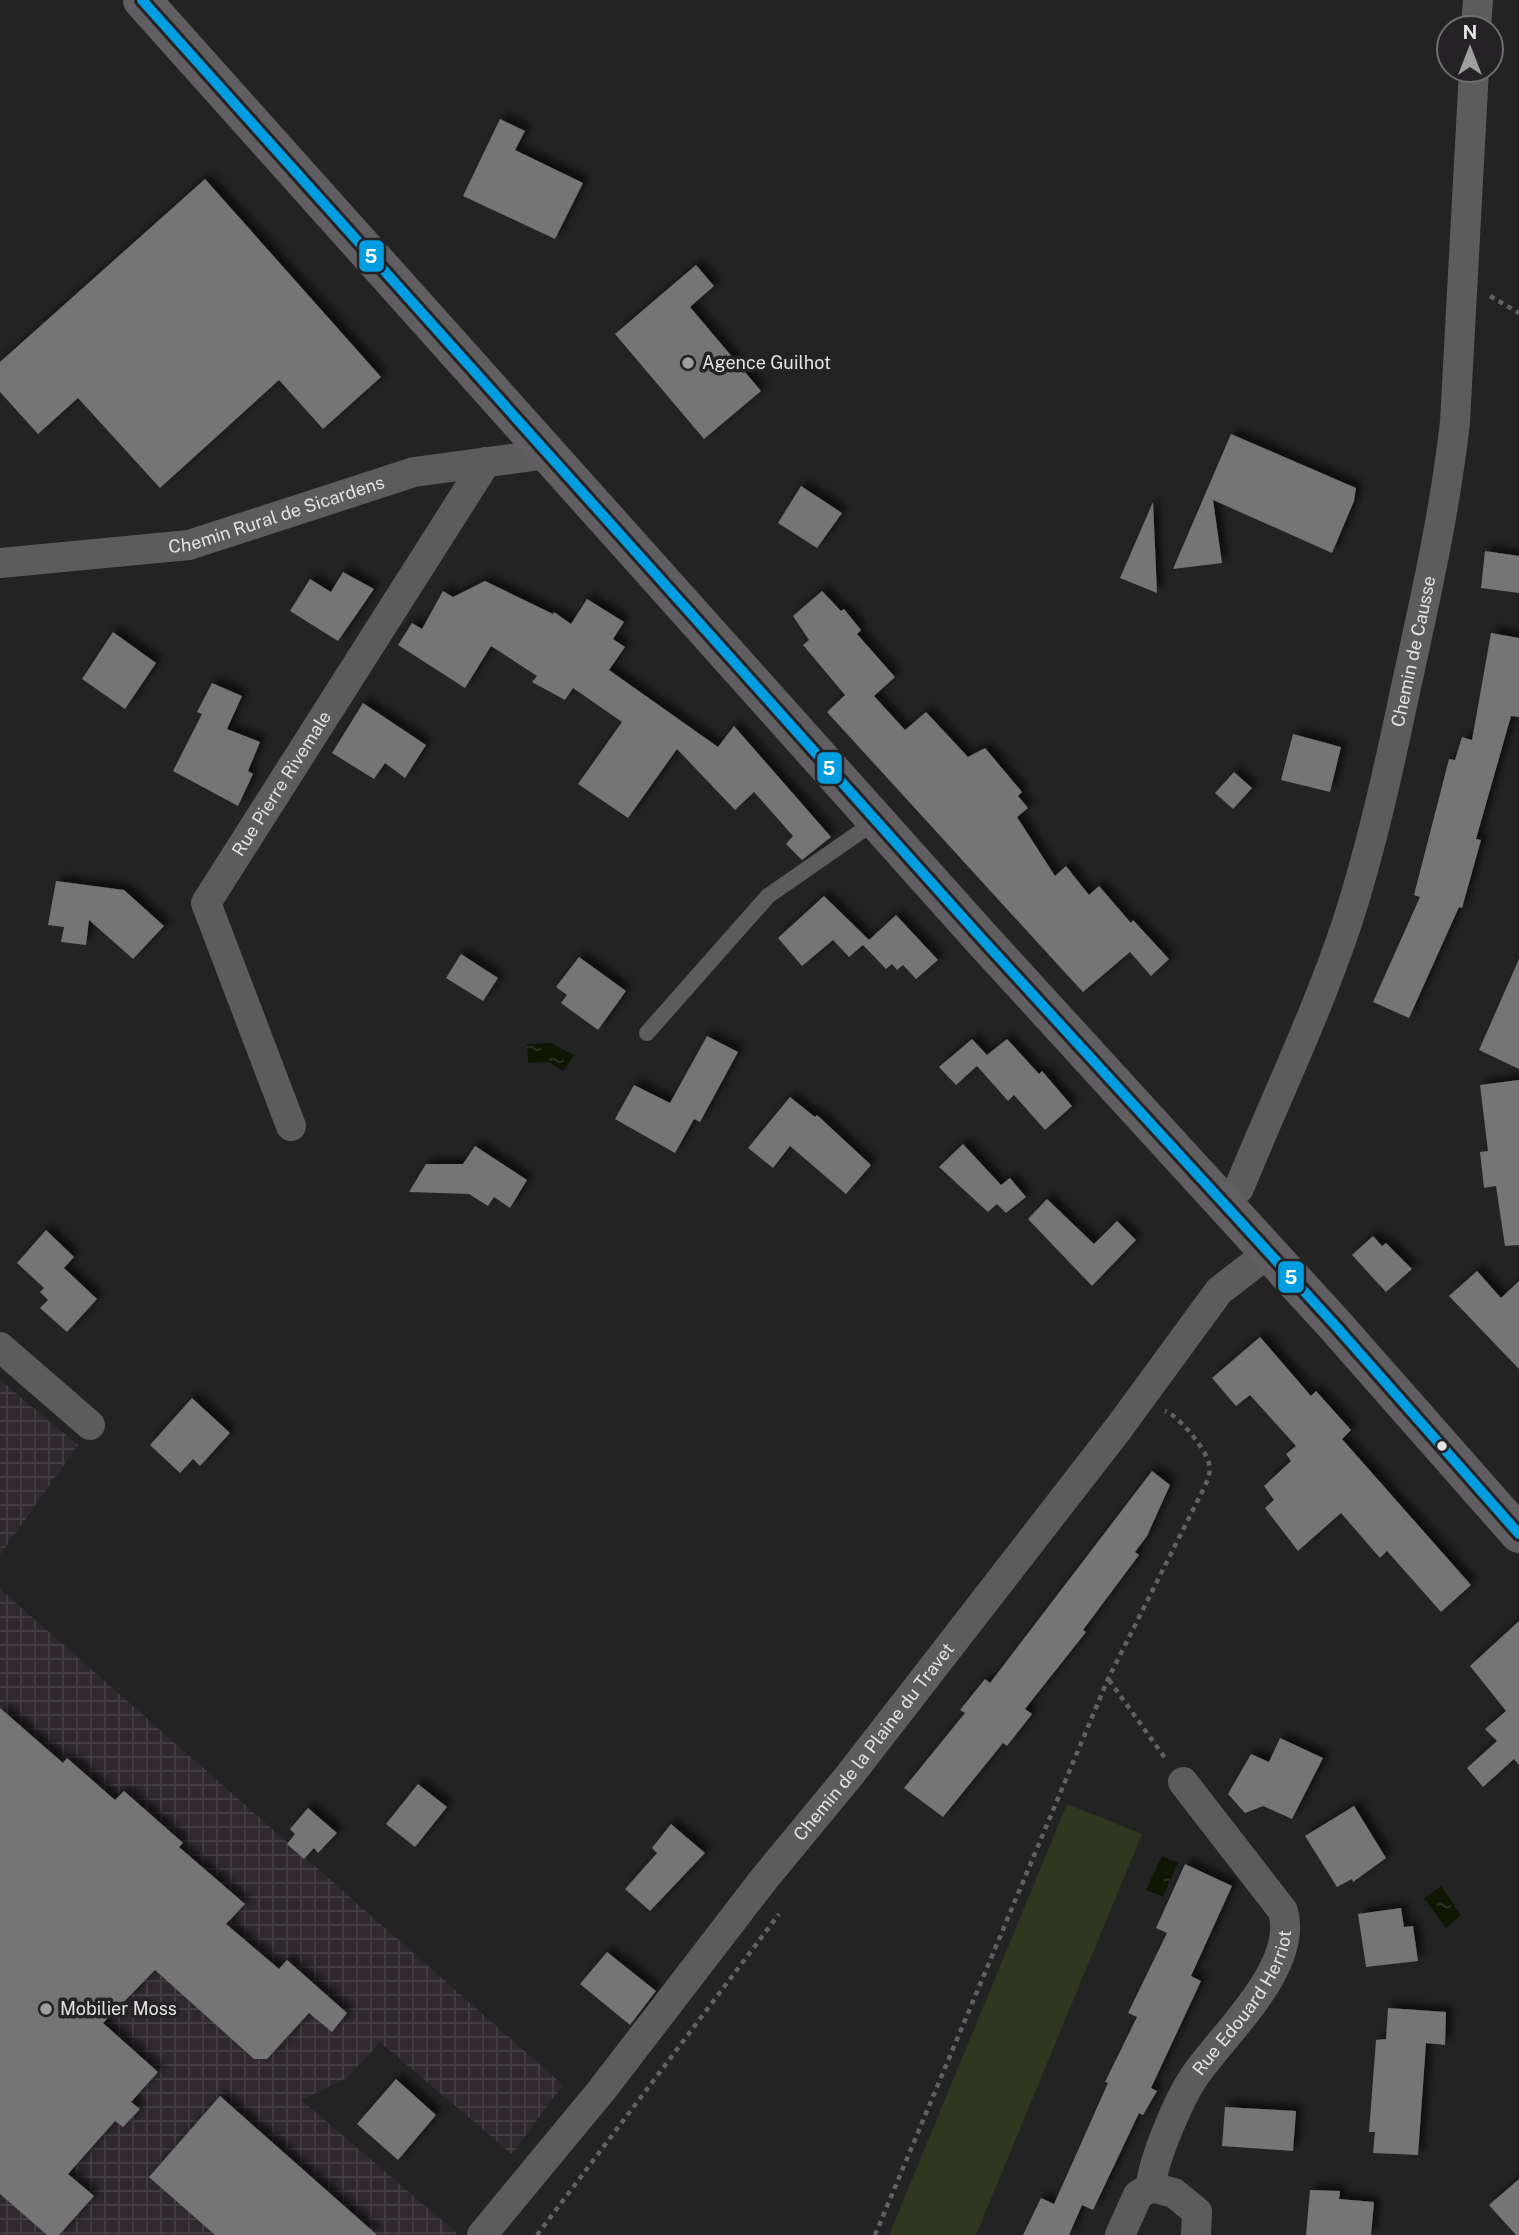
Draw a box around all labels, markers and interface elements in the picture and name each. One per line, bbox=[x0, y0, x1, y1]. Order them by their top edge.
north arrow bbox=[1435, 14, 1505, 84]
text: N bbox=[1463, 21, 1477, 43]
line badge: 5 bbox=[358, 239, 385, 273]
text: 5 bbox=[365, 245, 377, 267]
place label: Agence Guilhot bbox=[702, 352, 831, 373]
marker: Agence Guilhot bbox=[680, 355, 696, 371]
street label: Chemin Rural de Sicardens bbox=[167, 471, 387, 557]
street label: Chemin de Causse bbox=[1387, 574, 1440, 729]
street label: Rue Pierre Rivemale bbox=[227, 707, 335, 860]
line badge: 5 bbox=[816, 751, 843, 785]
text: 5 bbox=[823, 757, 835, 779]
line badge: 5 bbox=[1277, 1260, 1305, 1294]
text: 5 bbox=[1285, 1266, 1297, 1288]
unlabelled marker bbox=[1435, 1439, 1449, 1453]
street label: Chemin de la Plaine du Travet bbox=[789, 1639, 958, 1845]
street label: Rue Edouard Herriot bbox=[1188, 1929, 1295, 2079]
place label: Mobilier Moss bbox=[60, 1998, 177, 2019]
marker: Mobilier Moss bbox=[38, 2001, 54, 2017]

